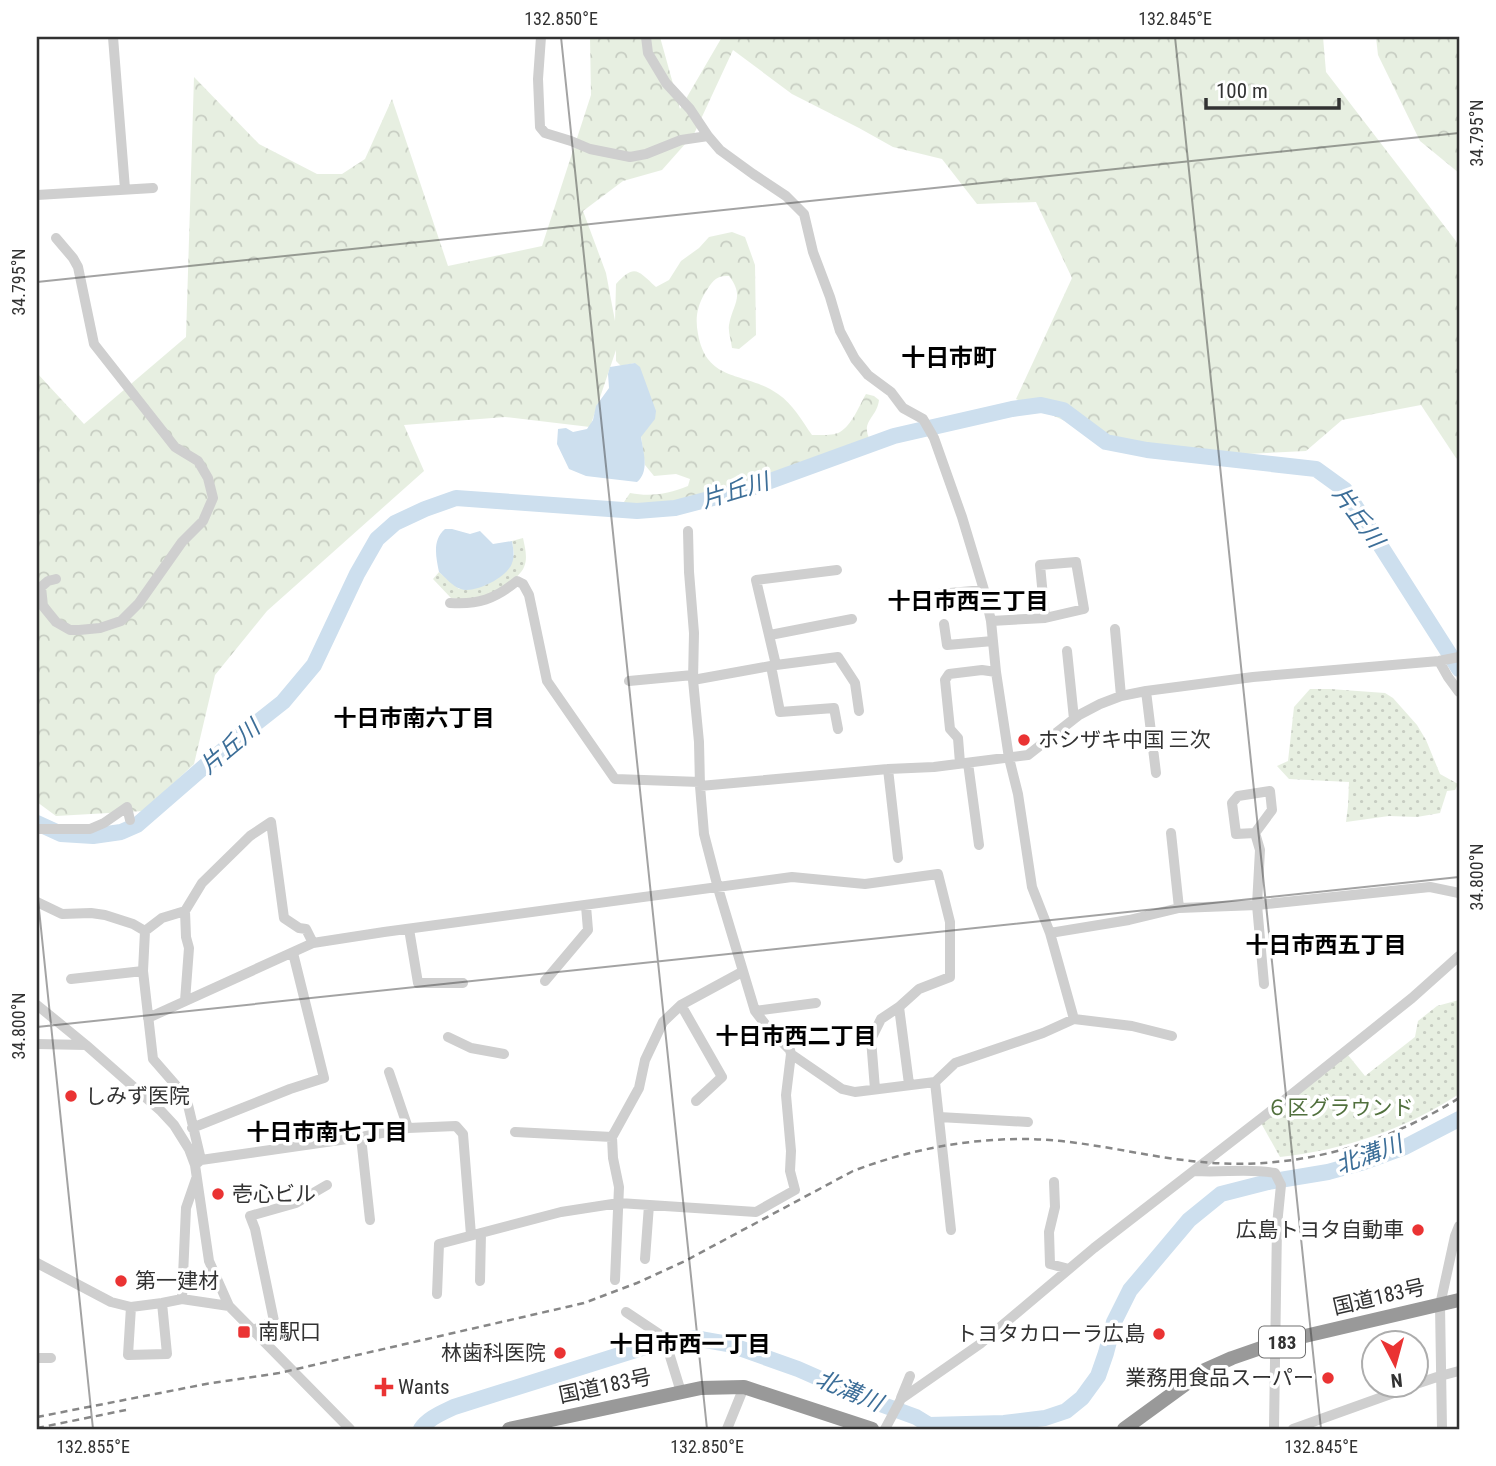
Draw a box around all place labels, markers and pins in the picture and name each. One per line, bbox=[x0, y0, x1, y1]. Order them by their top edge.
place label: ホシザキ中国 三次 bbox=[1038, 728, 1211, 752]
marker: ホシザキ中国 三次 bbox=[1016, 732, 1032, 748]
place label: しみず医院 bbox=[85, 1084, 190, 1108]
marker: しみず医院 bbox=[63, 1088, 79, 1104]
place label: 壱心ビル bbox=[232, 1182, 316, 1206]
marker: 壱心ビル bbox=[210, 1186, 226, 1202]
place label: 広島トヨタ自動車 bbox=[1236, 1218, 1404, 1242]
marker: 広島トヨタ自動車 bbox=[1410, 1222, 1426, 1238]
place label: 第一建材 bbox=[135, 1269, 219, 1293]
marker: 第一建材 bbox=[113, 1273, 129, 1289]
place label: 南駅口 bbox=[258, 1320, 321, 1344]
place label: トヨタカローラ広島 bbox=[956, 1322, 1145, 1346]
marker: 南駅口 bbox=[236, 1324, 252, 1340]
marker: トヨタカローラ広島 bbox=[1151, 1326, 1167, 1342]
place label: 林歯科医院 bbox=[441, 1341, 546, 1365]
marker: 林歯科医院 bbox=[552, 1345, 568, 1361]
place label: 業務用食品スーパー bbox=[1125, 1366, 1314, 1390]
marker: 業務用食品スーパー bbox=[1320, 1370, 1336, 1386]
place label: Wants bbox=[398, 1375, 450, 1399]
marker: Wants bbox=[376, 1379, 392, 1395]

